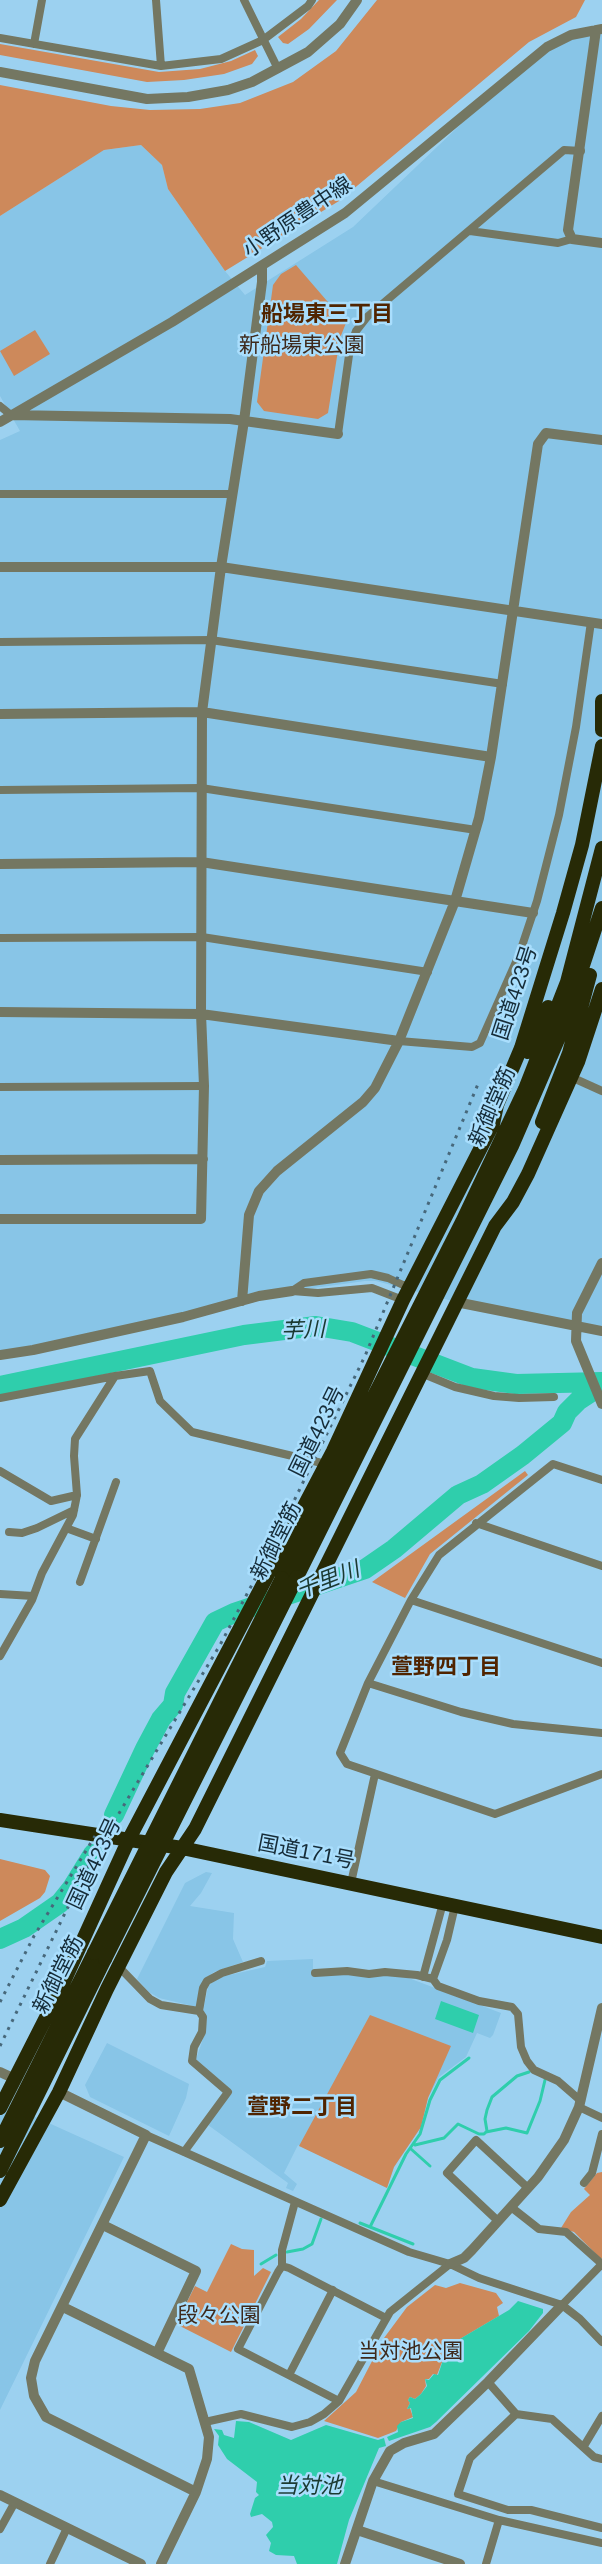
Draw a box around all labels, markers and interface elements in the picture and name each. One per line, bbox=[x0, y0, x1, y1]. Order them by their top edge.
street label: 小野原豊中線 bbox=[239, 172, 357, 264]
district label: 船場東三丁目 bbox=[261, 302, 393, 328]
park label: 新船場東公園 bbox=[239, 333, 365, 359]
street label: 国道423号 bbox=[489, 942, 543, 1044]
street label: 新御堂筋 bbox=[464, 1064, 522, 1150]
water label: 芋川 bbox=[281, 1317, 325, 1345]
street label: 国道423号 bbox=[285, 1382, 351, 1482]
street label: 新御堂筋 bbox=[247, 1498, 307, 1584]
water label: 千里川 bbox=[292, 1557, 364, 1605]
district label: 萱野四丁目 bbox=[391, 1655, 501, 1681]
street label: 国道423号 bbox=[63, 1814, 127, 1914]
street label: 国道171号 bbox=[255, 1831, 357, 1875]
street label: 新御堂筋 bbox=[29, 1932, 89, 2018]
district label: 萱野二丁目 bbox=[247, 2095, 357, 2121]
park label: 段々公園 bbox=[177, 2303, 261, 2329]
park label: 当対池公園 bbox=[359, 2339, 463, 2365]
water label: 当対池 bbox=[276, 2474, 342, 2500]

